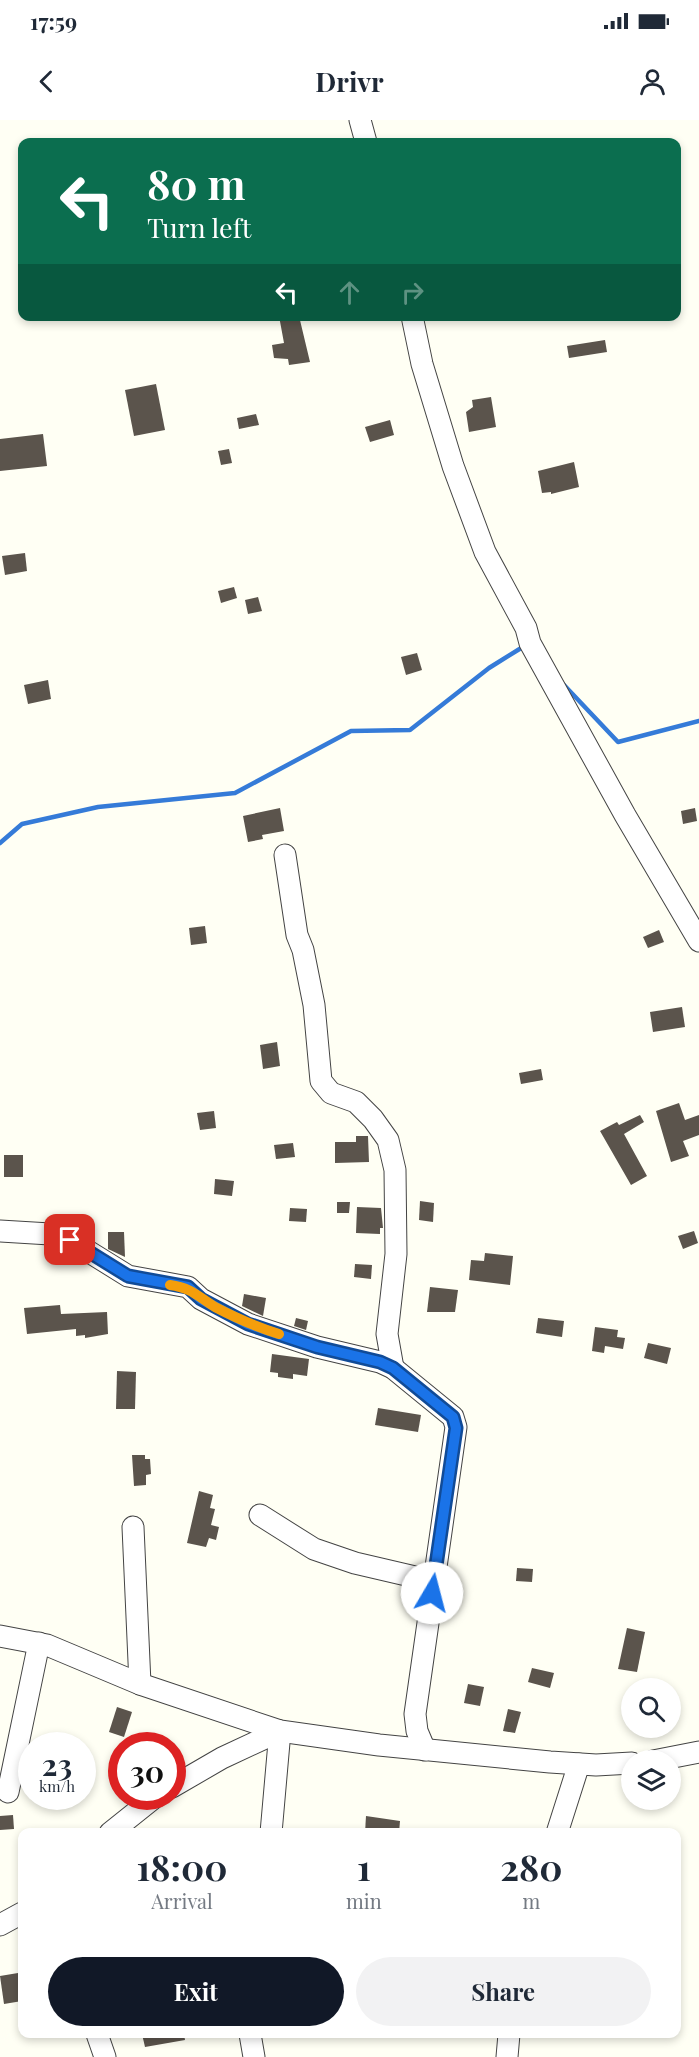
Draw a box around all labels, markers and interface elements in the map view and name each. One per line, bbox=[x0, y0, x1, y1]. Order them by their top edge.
text: 17:59 bbox=[30, 6, 77, 36]
text: Drivr bbox=[315, 63, 384, 99]
icon: back bbox=[30, 65, 63, 98]
icon: person bbox=[636, 65, 669, 98]
text: 80 m bbox=[147, 155, 245, 211]
icon: left bbox=[48, 162, 126, 240]
text: Turn left bbox=[147, 209, 251, 245]
icon: left bbox=[270, 276, 303, 309]
icon: ahead bbox=[333, 276, 366, 309]
icon: right bbox=[396, 276, 429, 309]
pin bbox=[44, 1214, 95, 1265]
icon: arrive bbox=[53, 1223, 86, 1256]
position arrow bbox=[400, 1561, 464, 1625]
map controls bbox=[621, 1678, 681, 1810]
button: search bbox=[621, 1678, 681, 1738]
speed limit sign: 30 bbox=[108, 1732, 186, 1810]
text: 23 bbox=[42, 1744, 72, 1784]
button: layers bbox=[621, 1750, 681, 1810]
text: km/h bbox=[39, 1776, 75, 1796]
text: 18:00 bbox=[137, 1842, 227, 1890]
text: 1 bbox=[357, 1842, 371, 1890]
text: 280 bbox=[500, 1842, 562, 1890]
text: Arrival bbox=[151, 1887, 213, 1914]
text: min bbox=[346, 1887, 382, 1914]
text: m bbox=[522, 1887, 540, 1914]
button: Exit bbox=[48, 1957, 344, 2026]
button: Share bbox=[356, 1957, 651, 2026]

